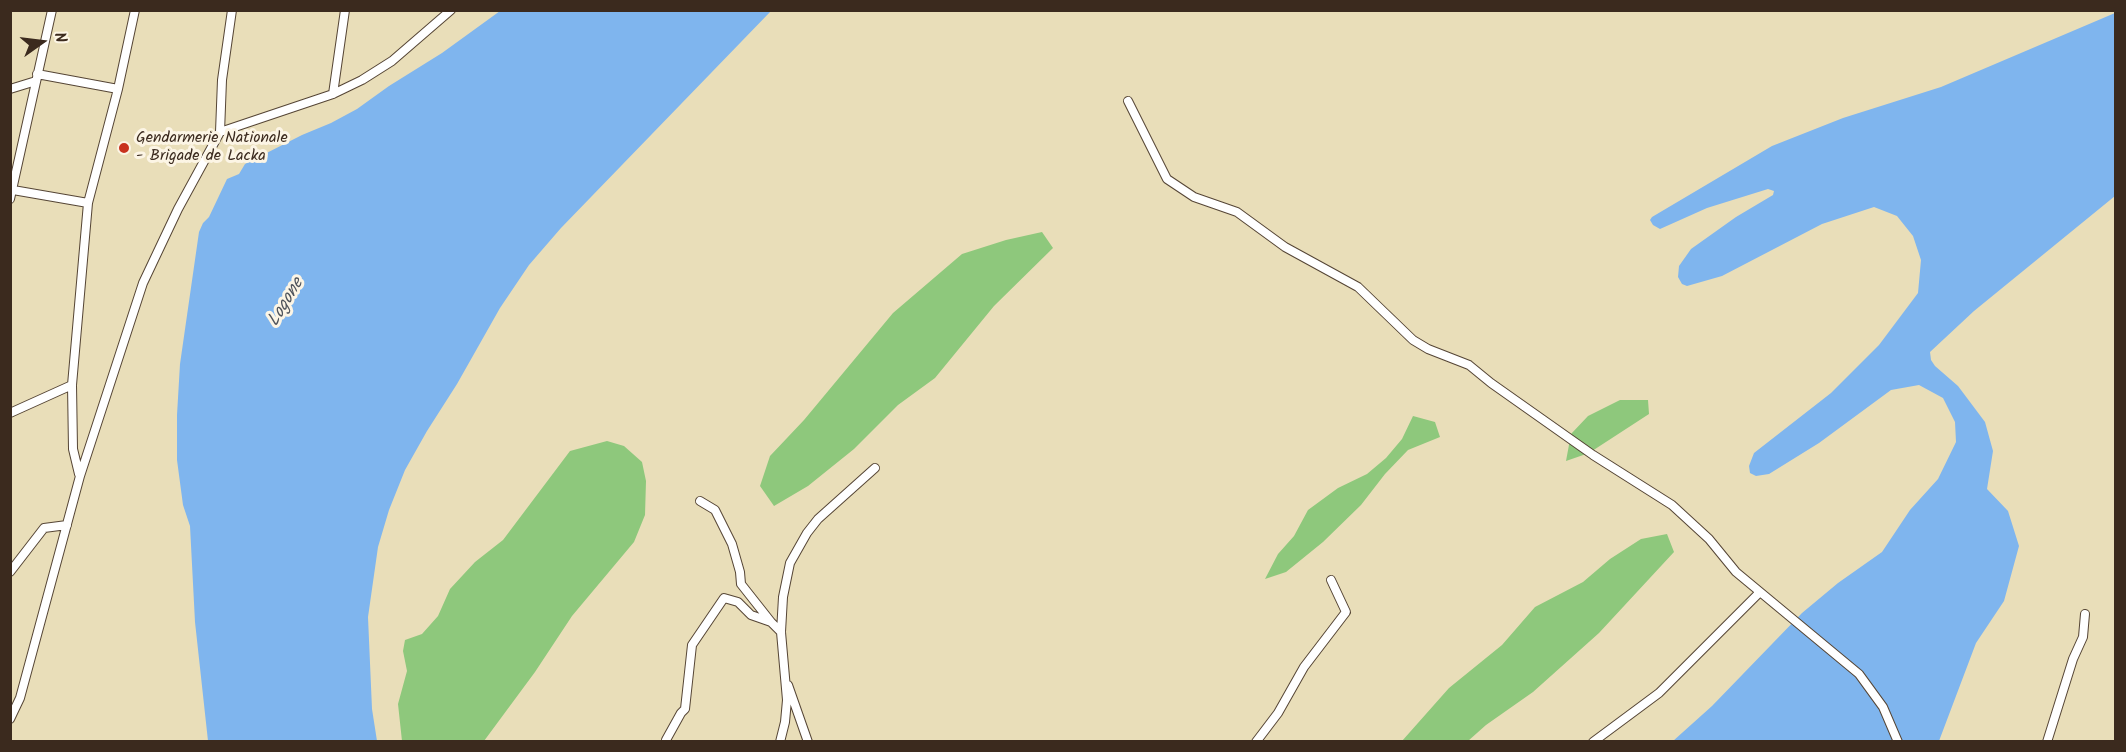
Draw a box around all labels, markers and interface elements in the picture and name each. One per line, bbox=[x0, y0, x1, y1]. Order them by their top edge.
north arrow bbox=[12, 12, 72, 72]
text: N bbox=[47, 30, 73, 45]
place label: Gendarmerie Nationale - Brigade de Lacka bbox=[136, 129, 288, 167]
marker: Gendarmerie Nationale - Brigade de Lacka bbox=[117, 141, 131, 155]
water label: Logone bbox=[264, 275, 310, 331]

